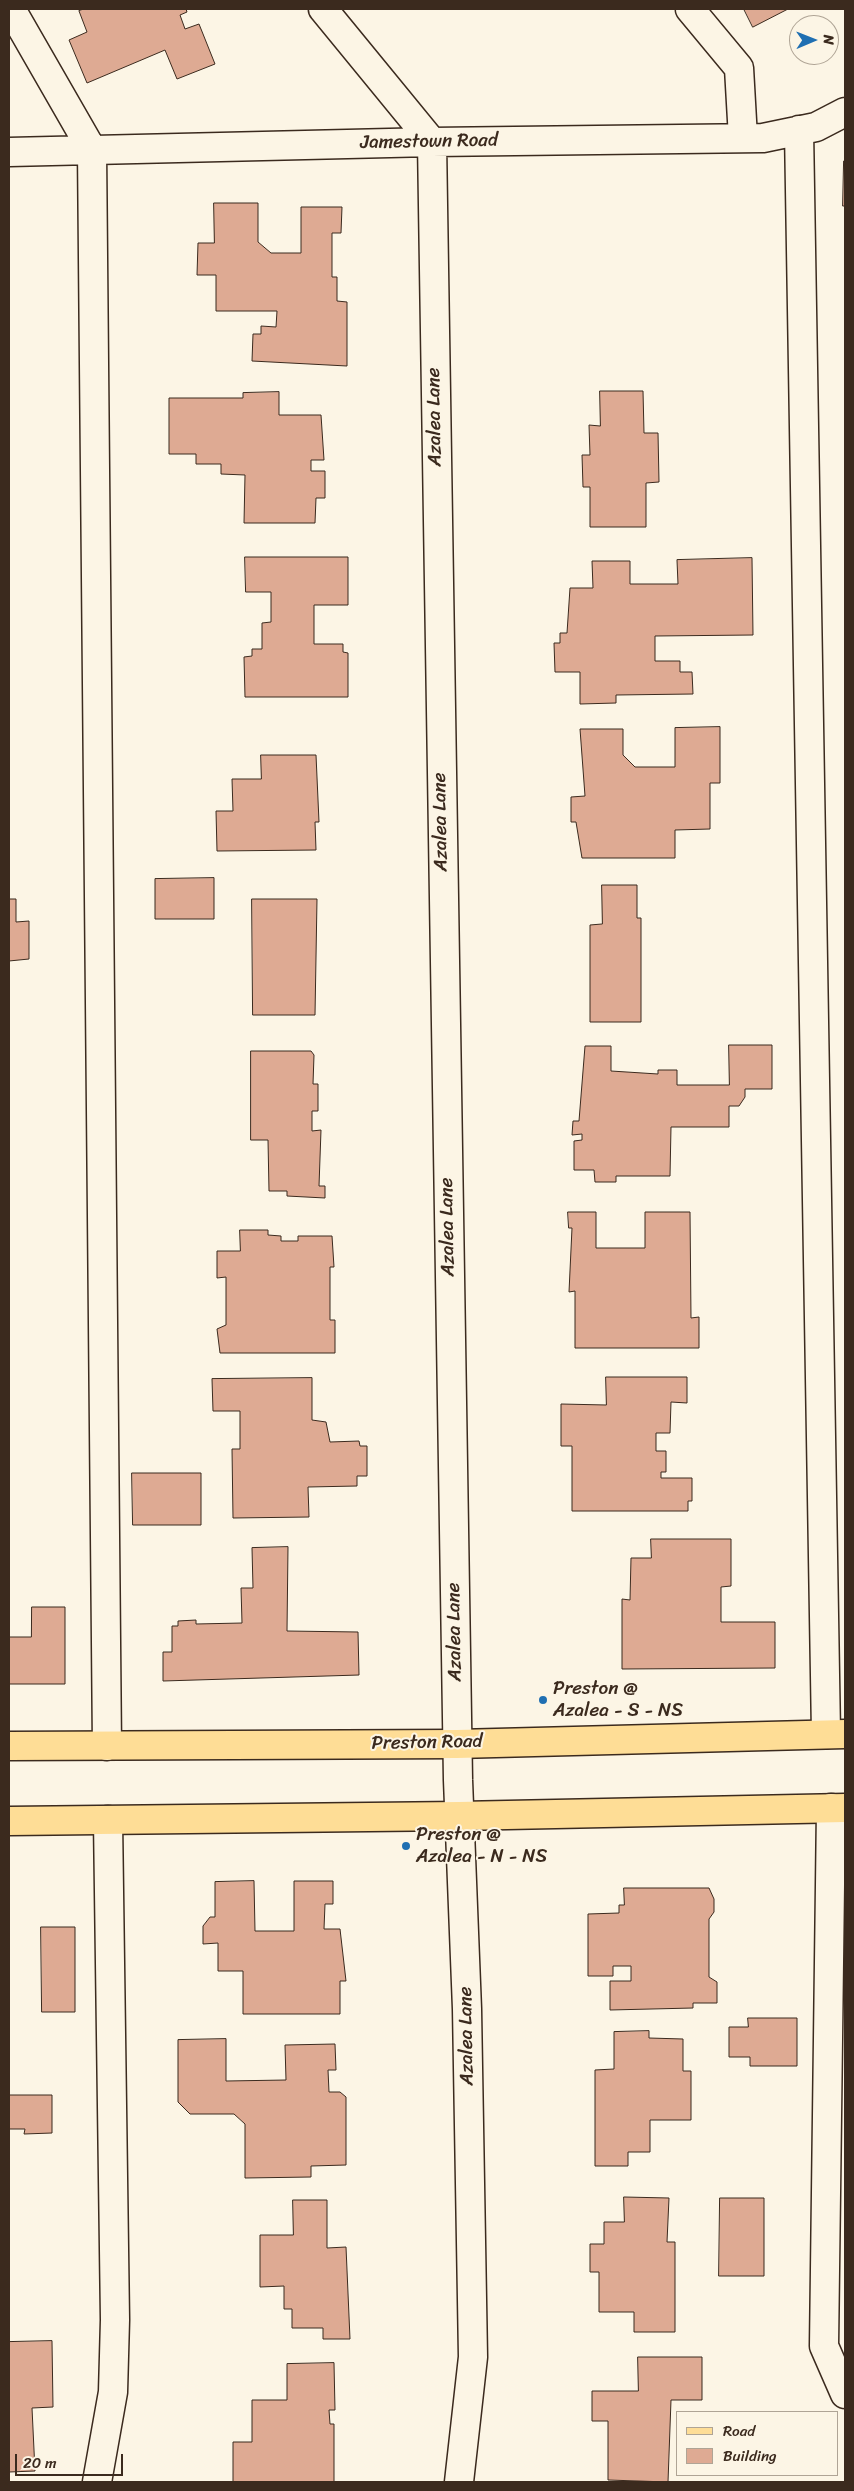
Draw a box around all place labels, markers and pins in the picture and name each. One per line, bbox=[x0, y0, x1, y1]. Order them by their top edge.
place label: Preston @ Azalea - S - NS bbox=[553, 1678, 683, 1722]
marker: Preston @ Azalea - S - NS bbox=[537, 1694, 549, 1706]
place label: Preston @ Azalea - N - NS bbox=[416, 1824, 547, 1868]
marker: Preston @ Azalea - N - NS bbox=[400, 1840, 412, 1852]

